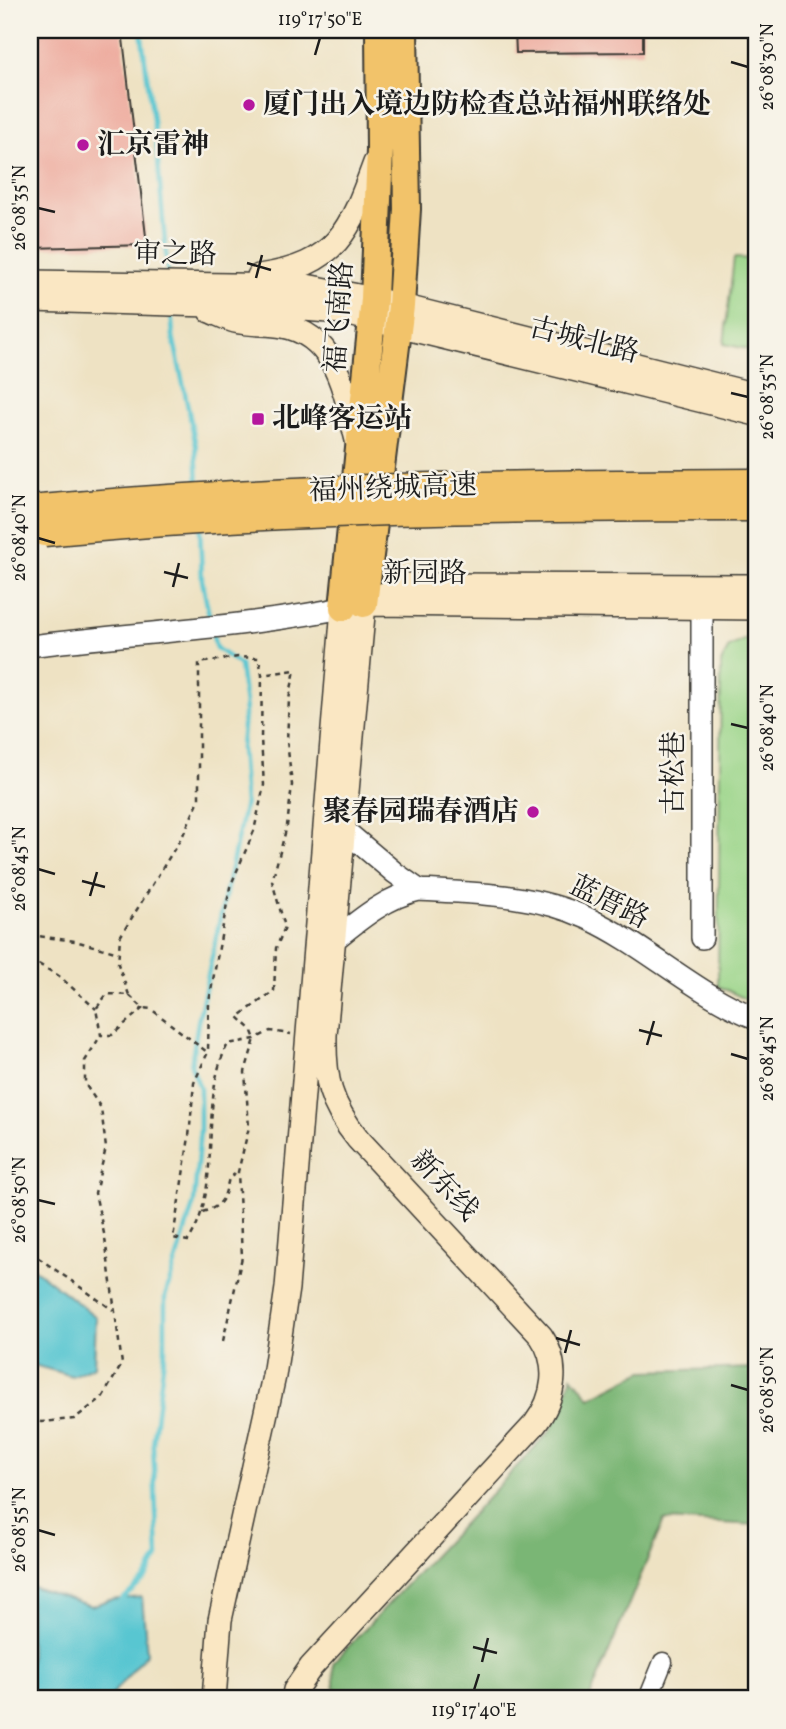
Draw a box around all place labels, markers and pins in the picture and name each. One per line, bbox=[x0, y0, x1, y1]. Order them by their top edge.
place label: 厦门出入境边防检查总站福州联络处 bbox=[263, 86, 711, 125]
marker: 厦门出入境边防检查总站福州联络处 bbox=[241, 97, 257, 113]
place label: 汇京雷神 bbox=[97, 126, 209, 165]
marker: 汇京雷神 bbox=[75, 137, 91, 153]
place label: 北峰客运站 bbox=[272, 400, 412, 439]
marker: 北峰客运站 bbox=[250, 411, 266, 427]
place label: 聚春园瑞春酒店 bbox=[323, 793, 519, 832]
marker: 聚春园瑞春酒店 bbox=[525, 804, 541, 820]

